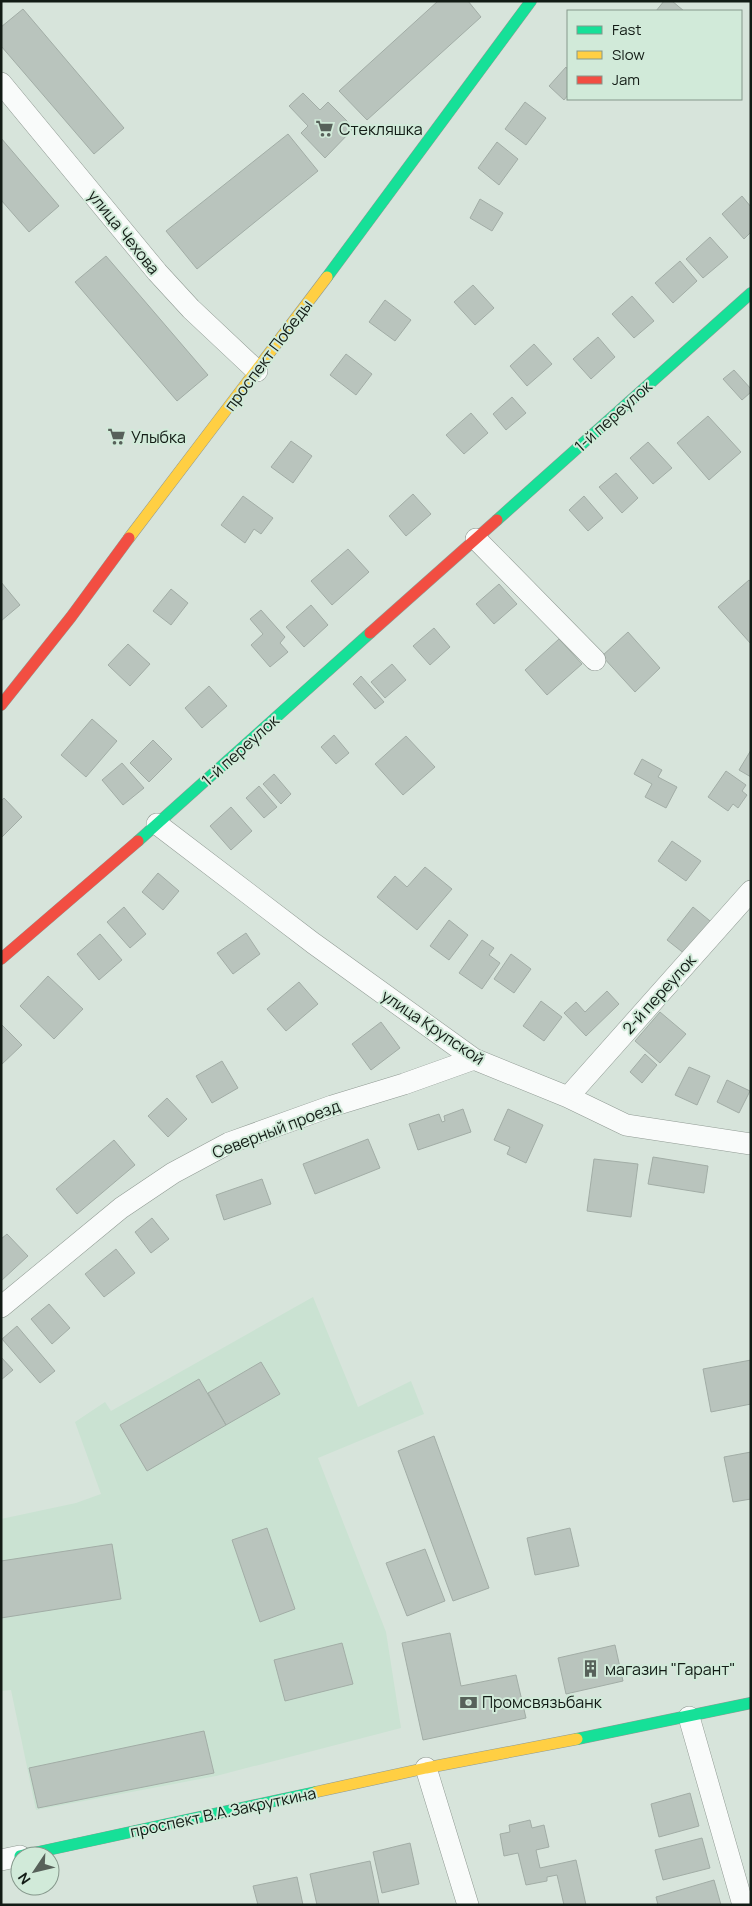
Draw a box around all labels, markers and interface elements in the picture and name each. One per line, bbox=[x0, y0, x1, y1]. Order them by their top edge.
legend bbox=[567, 10, 742, 100]
text: Fast bbox=[612, 19, 641, 40]
text: Slow bbox=[612, 44, 645, 65]
text: Jam bbox=[612, 69, 640, 90]
place label: Стекляшка bbox=[339, 118, 423, 140]
supermarket icon: Стекляшка bbox=[315, 119, 335, 139]
street label: улица Чехова bbox=[83, 185, 165, 279]
street label: проспект Победы bbox=[219, 295, 317, 415]
street label: 1-й переулок bbox=[570, 375, 657, 457]
place label: Улыбка bbox=[131, 426, 186, 448]
supermarket icon: Улыбка bbox=[107, 427, 127, 447]
street label: 1-й переулок bbox=[197, 709, 284, 791]
street label: 2-й переулок bbox=[617, 949, 701, 1039]
street label: улица Крупской bbox=[377, 984, 489, 1070]
street label: Северный проезд bbox=[209, 1094, 344, 1164]
place label: магазин "Гарант" bbox=[605, 1658, 736, 1680]
building icon: магазин "Гарант" bbox=[581, 1659, 601, 1679]
place label: Промсвязьбанк bbox=[482, 1691, 603, 1713]
bank icon: Промсвязьбанк bbox=[458, 1692, 478, 1712]
street label: проспект В.А.Закруткина bbox=[128, 1782, 318, 1842]
north arrow bbox=[10, 1846, 60, 1896]
text: N bbox=[13, 1869, 35, 1888]

